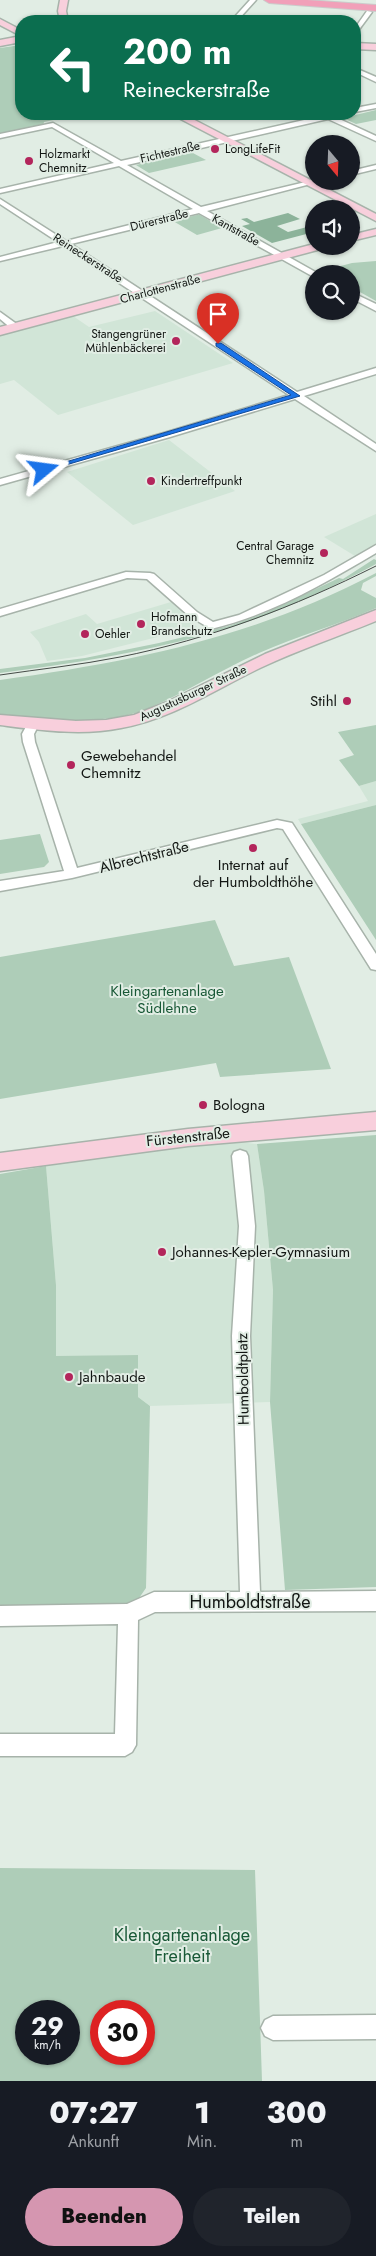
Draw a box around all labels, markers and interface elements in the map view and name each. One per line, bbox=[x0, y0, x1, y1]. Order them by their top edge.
text: 200 m bbox=[123, 27, 232, 77]
icon: left bbox=[40, 35, 105, 100]
text: Reineckerstraße bbox=[123, 73, 270, 105]
north arrow bbox=[305, 135, 360, 190]
map controls bbox=[305, 135, 360, 320]
street label: Fichtestraße bbox=[138, 136, 202, 168]
place label: LongLifeFit bbox=[225, 140, 280, 158]
marker: LongLifeFit bbox=[209, 143, 221, 155]
place label: Holzmarkt Chemnitz bbox=[39, 145, 90, 177]
marker: Holzmarkt Chemnitz bbox=[23, 155, 35, 167]
button: sound bbox=[305, 200, 360, 255]
street label: Dürerstraße bbox=[128, 204, 190, 236]
street label: Kantstraße bbox=[209, 209, 263, 251]
street label: Reineckerstraße bbox=[49, 229, 127, 287]
button: search bbox=[305, 265, 360, 320]
street label: Charlottenstraße bbox=[118, 270, 202, 308]
pin bbox=[197, 293, 239, 344]
icon: arrive bbox=[204, 300, 232, 328]
place label: Stangengrüner Mühlenbäckerei bbox=[86, 325, 167, 357]
marker: Stangengrüner Mühlenbäckerei bbox=[170, 335, 182, 347]
position arrow bbox=[17, 443, 69, 495]
place label: Kindertreffpunkt bbox=[161, 472, 242, 490]
marker: Kindertreffpunkt bbox=[145, 475, 157, 487]
place label: Central Garage Chemnitz bbox=[236, 537, 314, 569]
marker: Central Garage Chemnitz bbox=[318, 547, 330, 559]
place label: Hofmann Brandschutz bbox=[151, 608, 213, 640]
marker: Hofmann Brandschutz bbox=[135, 618, 147, 630]
place label: Oehler bbox=[95, 625, 131, 643]
marker: Oehler bbox=[79, 628, 91, 640]
street label: Augustusburger Straße bbox=[137, 660, 249, 726]
place label: Stihl bbox=[310, 690, 337, 712]
marker: Stihl bbox=[341, 695, 353, 707]
place label: Gewebehandel Chemnitz bbox=[81, 745, 177, 784]
marker: Gewebehandel Chemnitz bbox=[65, 759, 77, 771]
street label: Albrechtstraße bbox=[97, 835, 191, 879]
marker: Internat auf der Humboldthöhe bbox=[247, 842, 259, 854]
place label: Internat auf der Humboldthöhe bbox=[193, 854, 313, 893]
park label: Kleingartenanlage Südlehne bbox=[110, 980, 224, 1019]
place label: Bologna bbox=[213, 1094, 265, 1116]
marker: Bologna bbox=[197, 1099, 209, 1111]
street label: Fürstenstraße bbox=[145, 1122, 231, 1152]
place label: Johannes-Kepler-Gymnasium bbox=[170, 1241, 350, 1263]
marker: Johannes-Kepler-Gymnasium bbox=[156, 1246, 168, 1258]
street label: Humboldtplatz bbox=[231, 1333, 255, 1425]
place label: Jahnbaude bbox=[77, 1366, 146, 1388]
marker: Jahnbaude bbox=[63, 1371, 75, 1383]
street label: Humboldtstraße bbox=[189, 1589, 311, 1615]
park label: Kleingartenanlage Freiheit bbox=[114, 1922, 250, 1969]
speed limit sign: 30 bbox=[90, 2000, 155, 2065]
text: 29 bbox=[31, 2008, 64, 2044]
text: km/h bbox=[34, 2036, 61, 2054]
text: 07:27 bbox=[49, 2091, 138, 2134]
text: 1 bbox=[194, 2091, 210, 2134]
text: 300 bbox=[267, 2091, 327, 2134]
text: Ankunft bbox=[68, 2130, 119, 2153]
text: Min. bbox=[187, 2130, 217, 2153]
text: m bbox=[290, 2130, 303, 2153]
button: Beenden bbox=[25, 2188, 183, 2246]
button: Teilen bbox=[193, 2188, 351, 2246]

